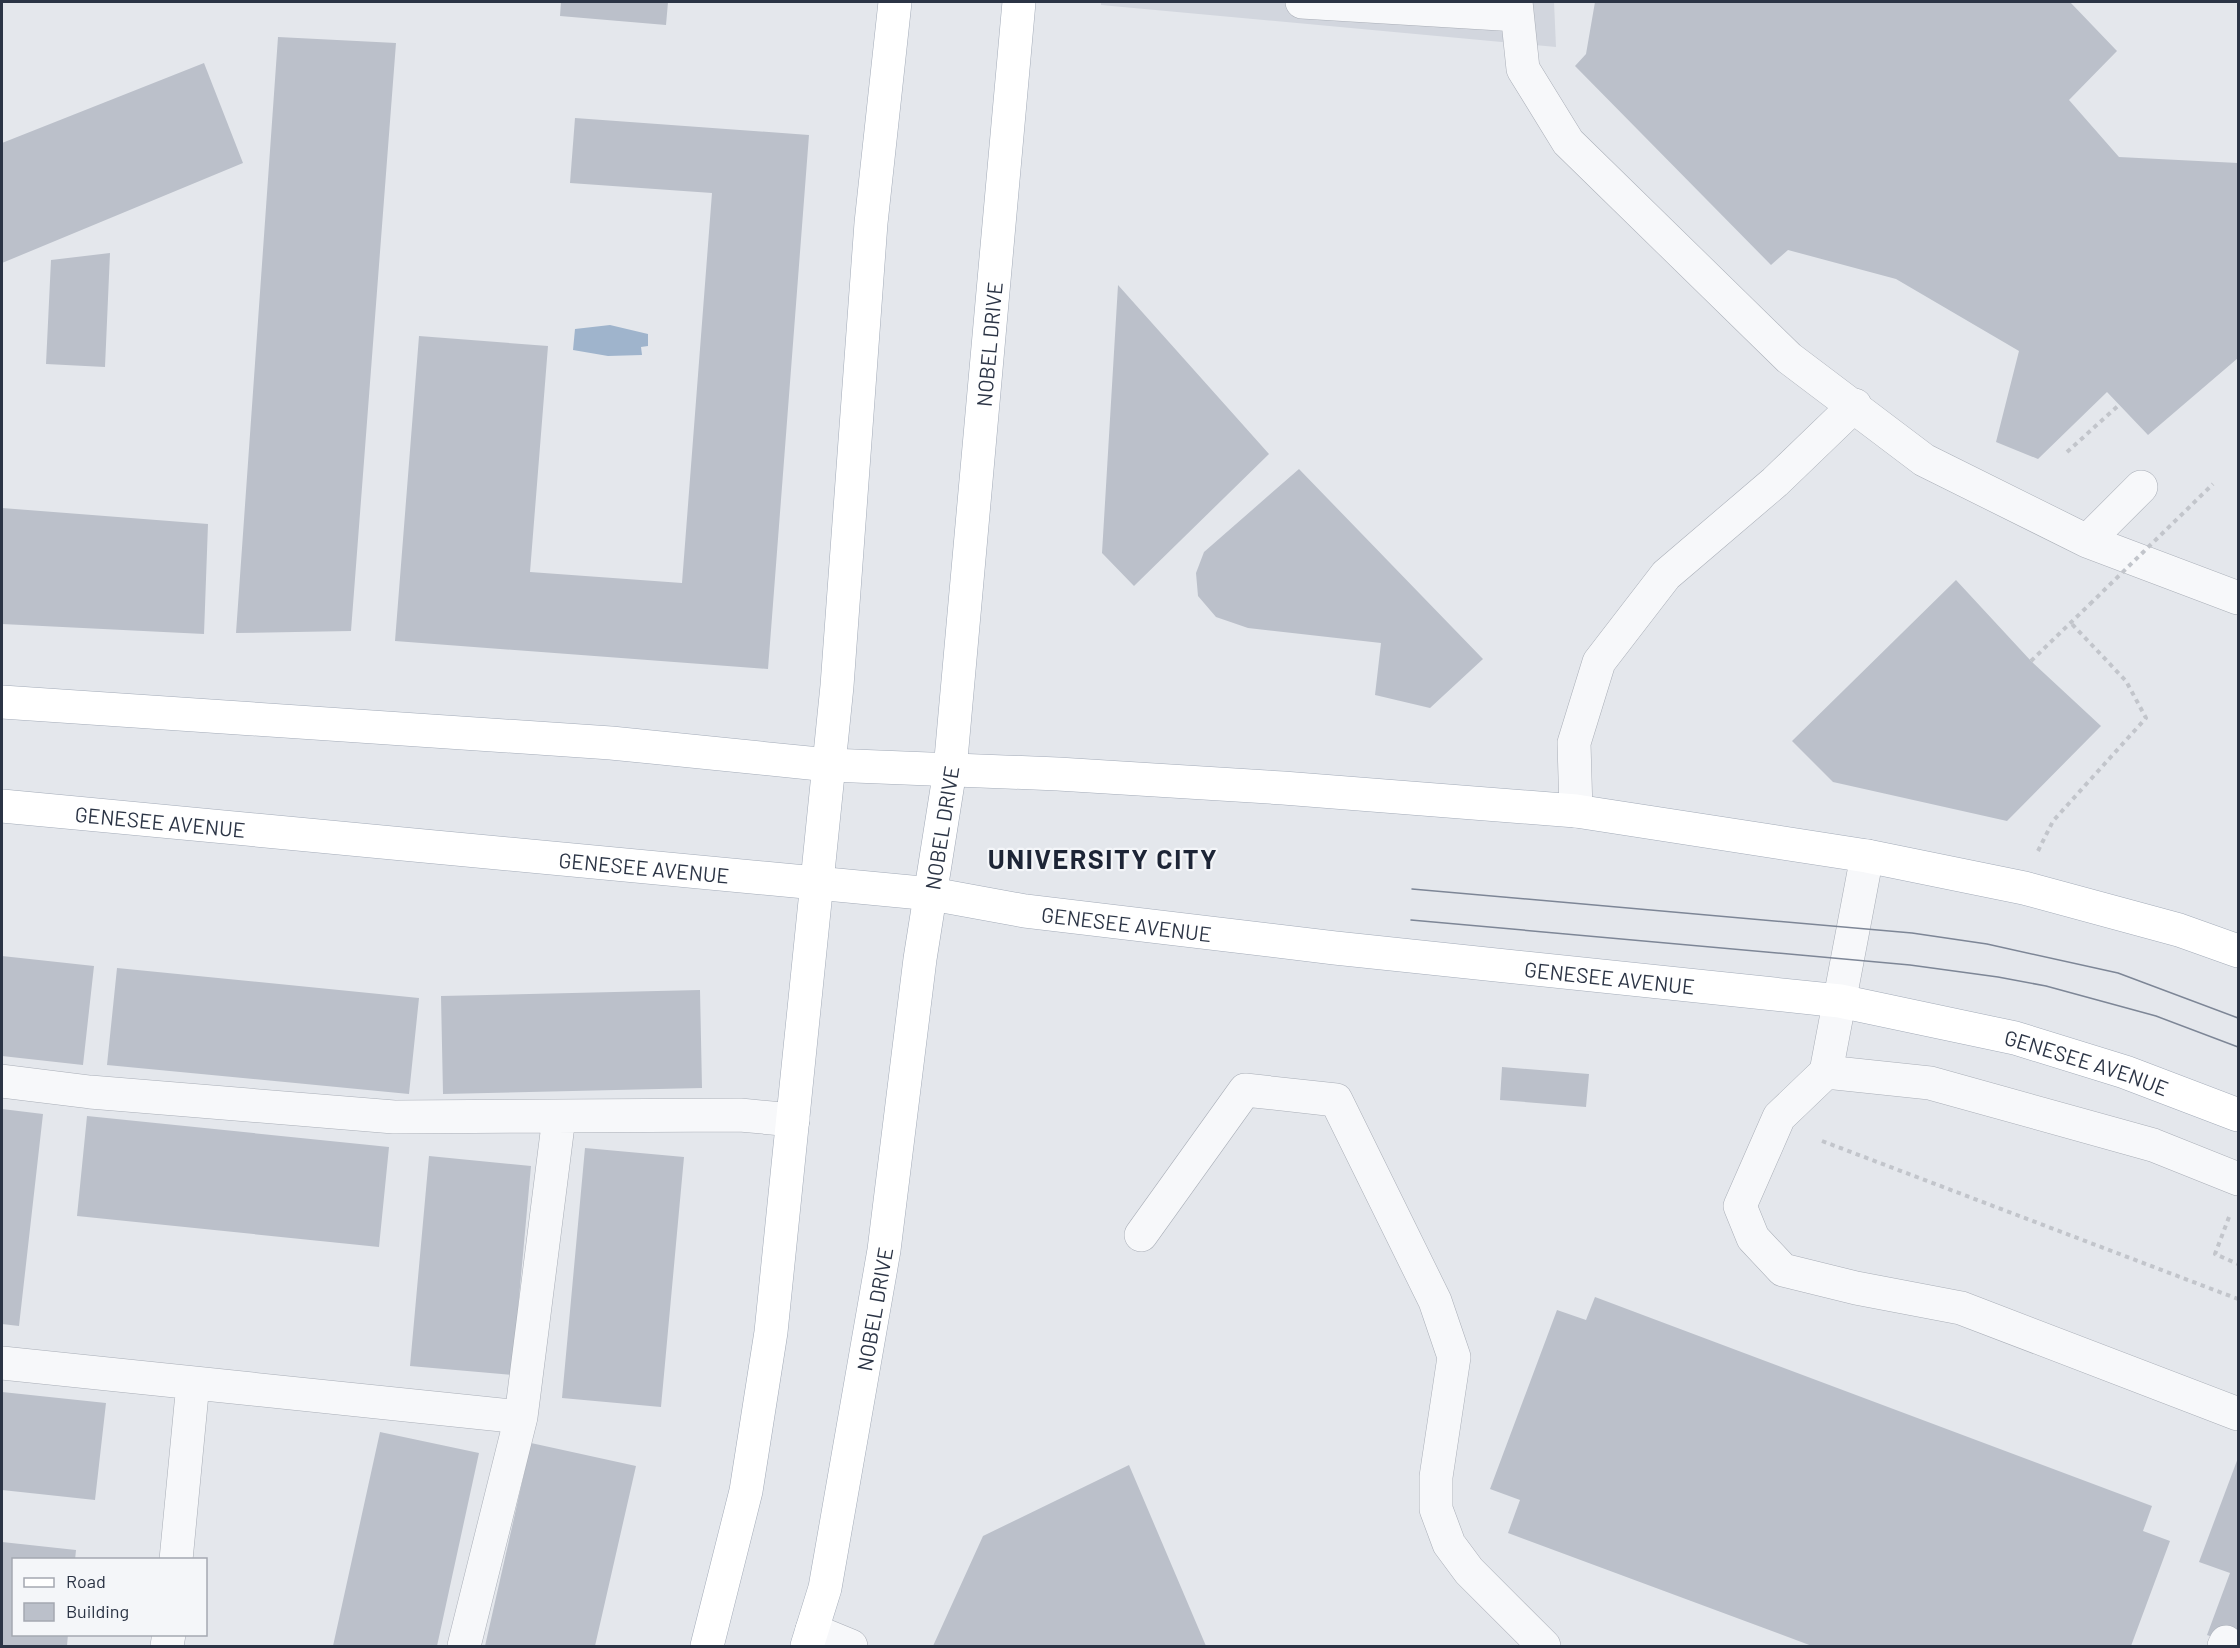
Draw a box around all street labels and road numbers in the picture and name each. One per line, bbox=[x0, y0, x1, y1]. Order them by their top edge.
street label: NOBEL DRIVE bbox=[970, 281, 1006, 408]
street label: NOBEL DRIVE bbox=[919, 764, 963, 892]
street label: GENESEE AVENUE bbox=[74, 800, 247, 841]
street label: GENESEE AVENUE bbox=[558, 846, 731, 887]
street label: GENESEE AVENUE bbox=[1040, 901, 1213, 946]
street label: GENESEE AVENUE bbox=[1523, 955, 1696, 998]
street label: GENESEE AVENUE bbox=[2002, 1024, 2172, 1100]
street label: NOBEL DRIVE bbox=[851, 1245, 897, 1373]

